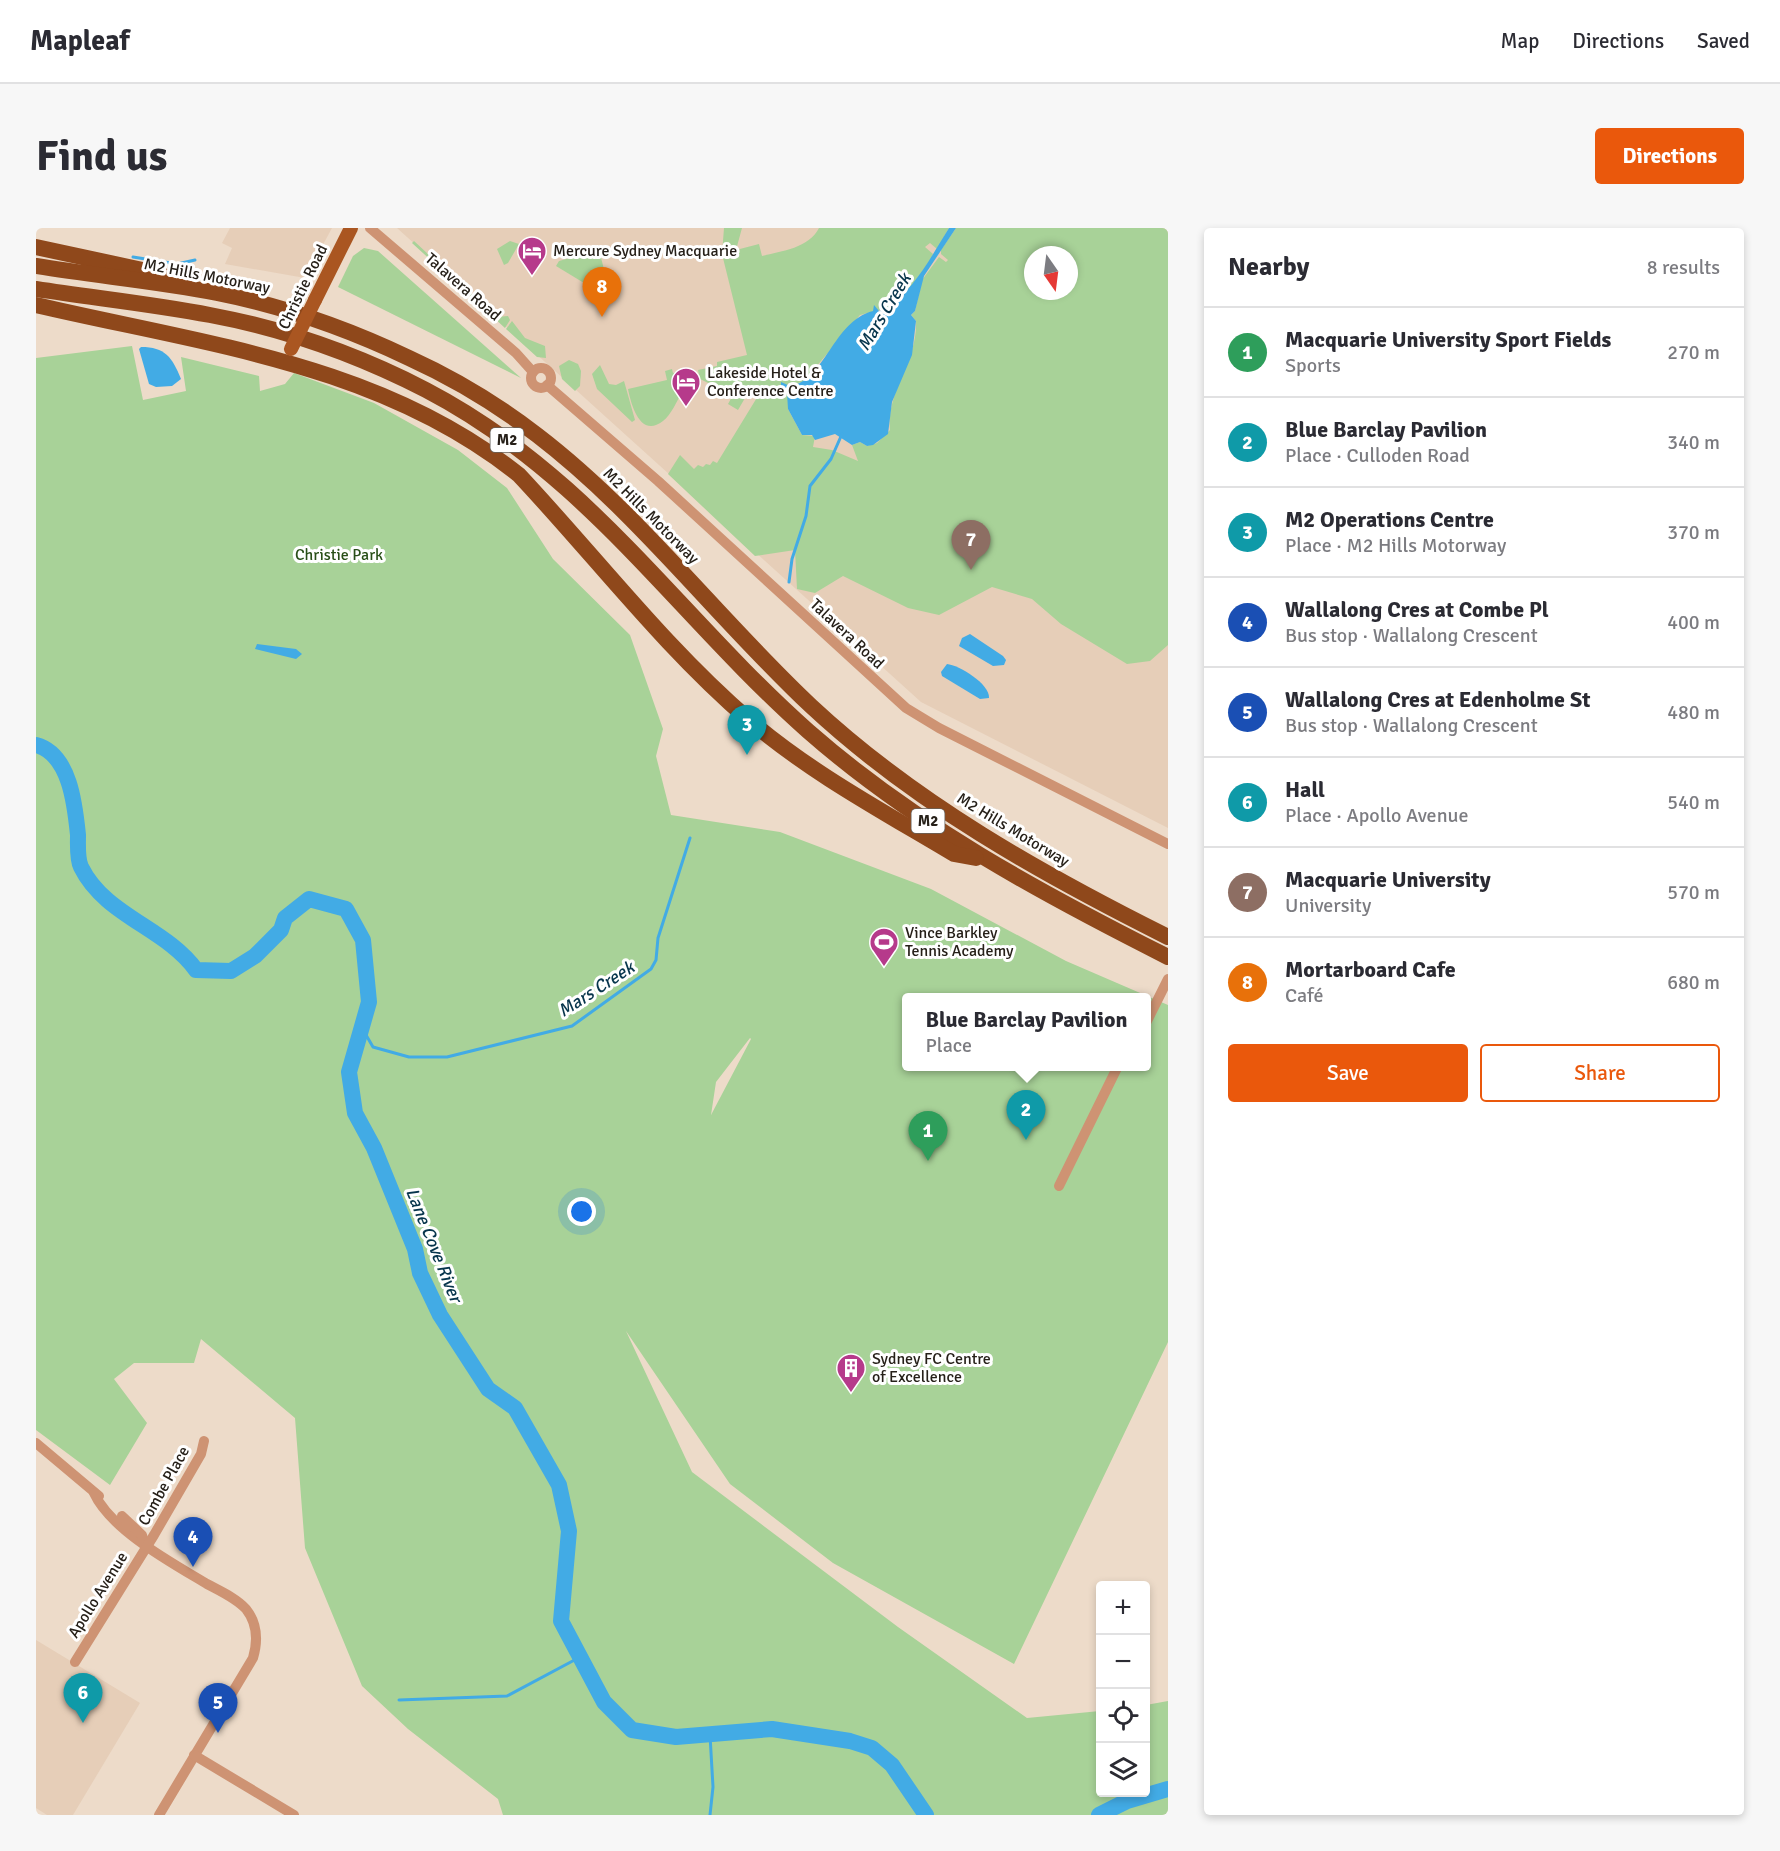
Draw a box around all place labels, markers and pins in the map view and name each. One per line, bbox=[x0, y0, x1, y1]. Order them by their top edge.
hotel icon: Mercure Sydney Macquarie bbox=[516, 235, 548, 277]
place label: Mercure Sydney Macquarie bbox=[553, 241, 737, 261]
pin: 8 bbox=[582, 268, 622, 317]
place label: Lakeside Hotel & Conference Centre bbox=[707, 363, 834, 401]
hotel icon: Lakeside Hotel & Conference Centre bbox=[670, 366, 702, 408]
pin: 7 bbox=[952, 520, 990, 570]
pin: 3 bbox=[728, 706, 766, 755]
place label: Vince Barkley Tennis Academy bbox=[905, 923, 1014, 961]
sports icon: Vince Barkley Tennis Academy bbox=[868, 926, 900, 968]
pin: 2 bbox=[1006, 1090, 1046, 1140]
pin: 1 bbox=[908, 1112, 948, 1161]
place label: Sydney FC Centre of Excellence bbox=[872, 1349, 991, 1387]
building icon: Sydney FC Centre of Excellence bbox=[835, 1352, 867, 1394]
pin: 4 bbox=[174, 1518, 212, 1567]
pin: 6 bbox=[64, 1674, 102, 1723]
pin: 5 bbox=[198, 1684, 237, 1733]

